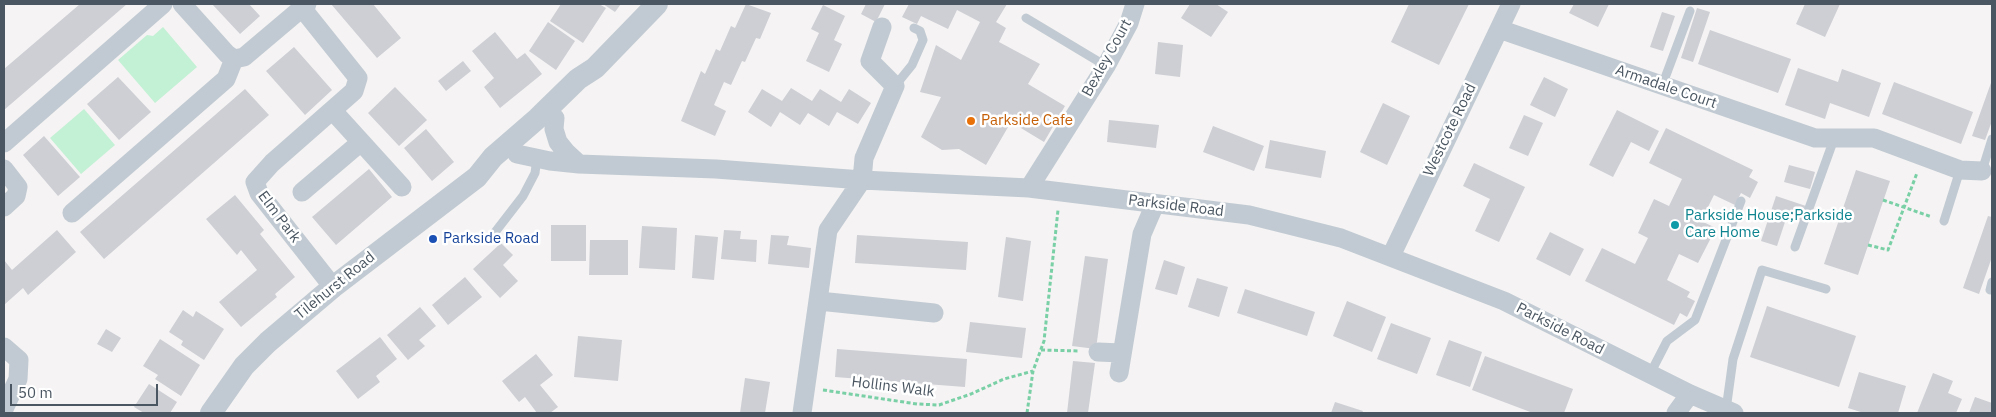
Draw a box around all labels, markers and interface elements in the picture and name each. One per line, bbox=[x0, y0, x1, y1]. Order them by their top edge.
street label: Bexley Court bbox=[1078, 16, 1136, 100]
street label: Armadale Court bbox=[1613, 61, 1719, 113]
street label: Westcote Road bbox=[1420, 81, 1480, 179]
place label: Parkside Cafe bbox=[981, 112, 1073, 130]
marker: Parkside Cafe bbox=[965, 115, 977, 127]
street label: Elm Park bbox=[254, 188, 304, 246]
street label: Parkside Road bbox=[1127, 191, 1225, 221]
place label: Parkside House;Parkside Care Home bbox=[1685, 207, 1852, 242]
marker: Parkside House;Parkside Care Home bbox=[1669, 219, 1681, 231]
place label: Parkside Road bbox=[443, 230, 539, 248]
marker: Parkside Road bbox=[427, 233, 439, 245]
street label: Tilehurst Road bbox=[291, 248, 379, 324]
street label: Parkside Road bbox=[1513, 299, 1607, 359]
street label: Hollins Walk bbox=[851, 373, 935, 401]
scale bar bbox=[12, 374, 160, 406]
text: 50 m bbox=[18, 383, 53, 402]

